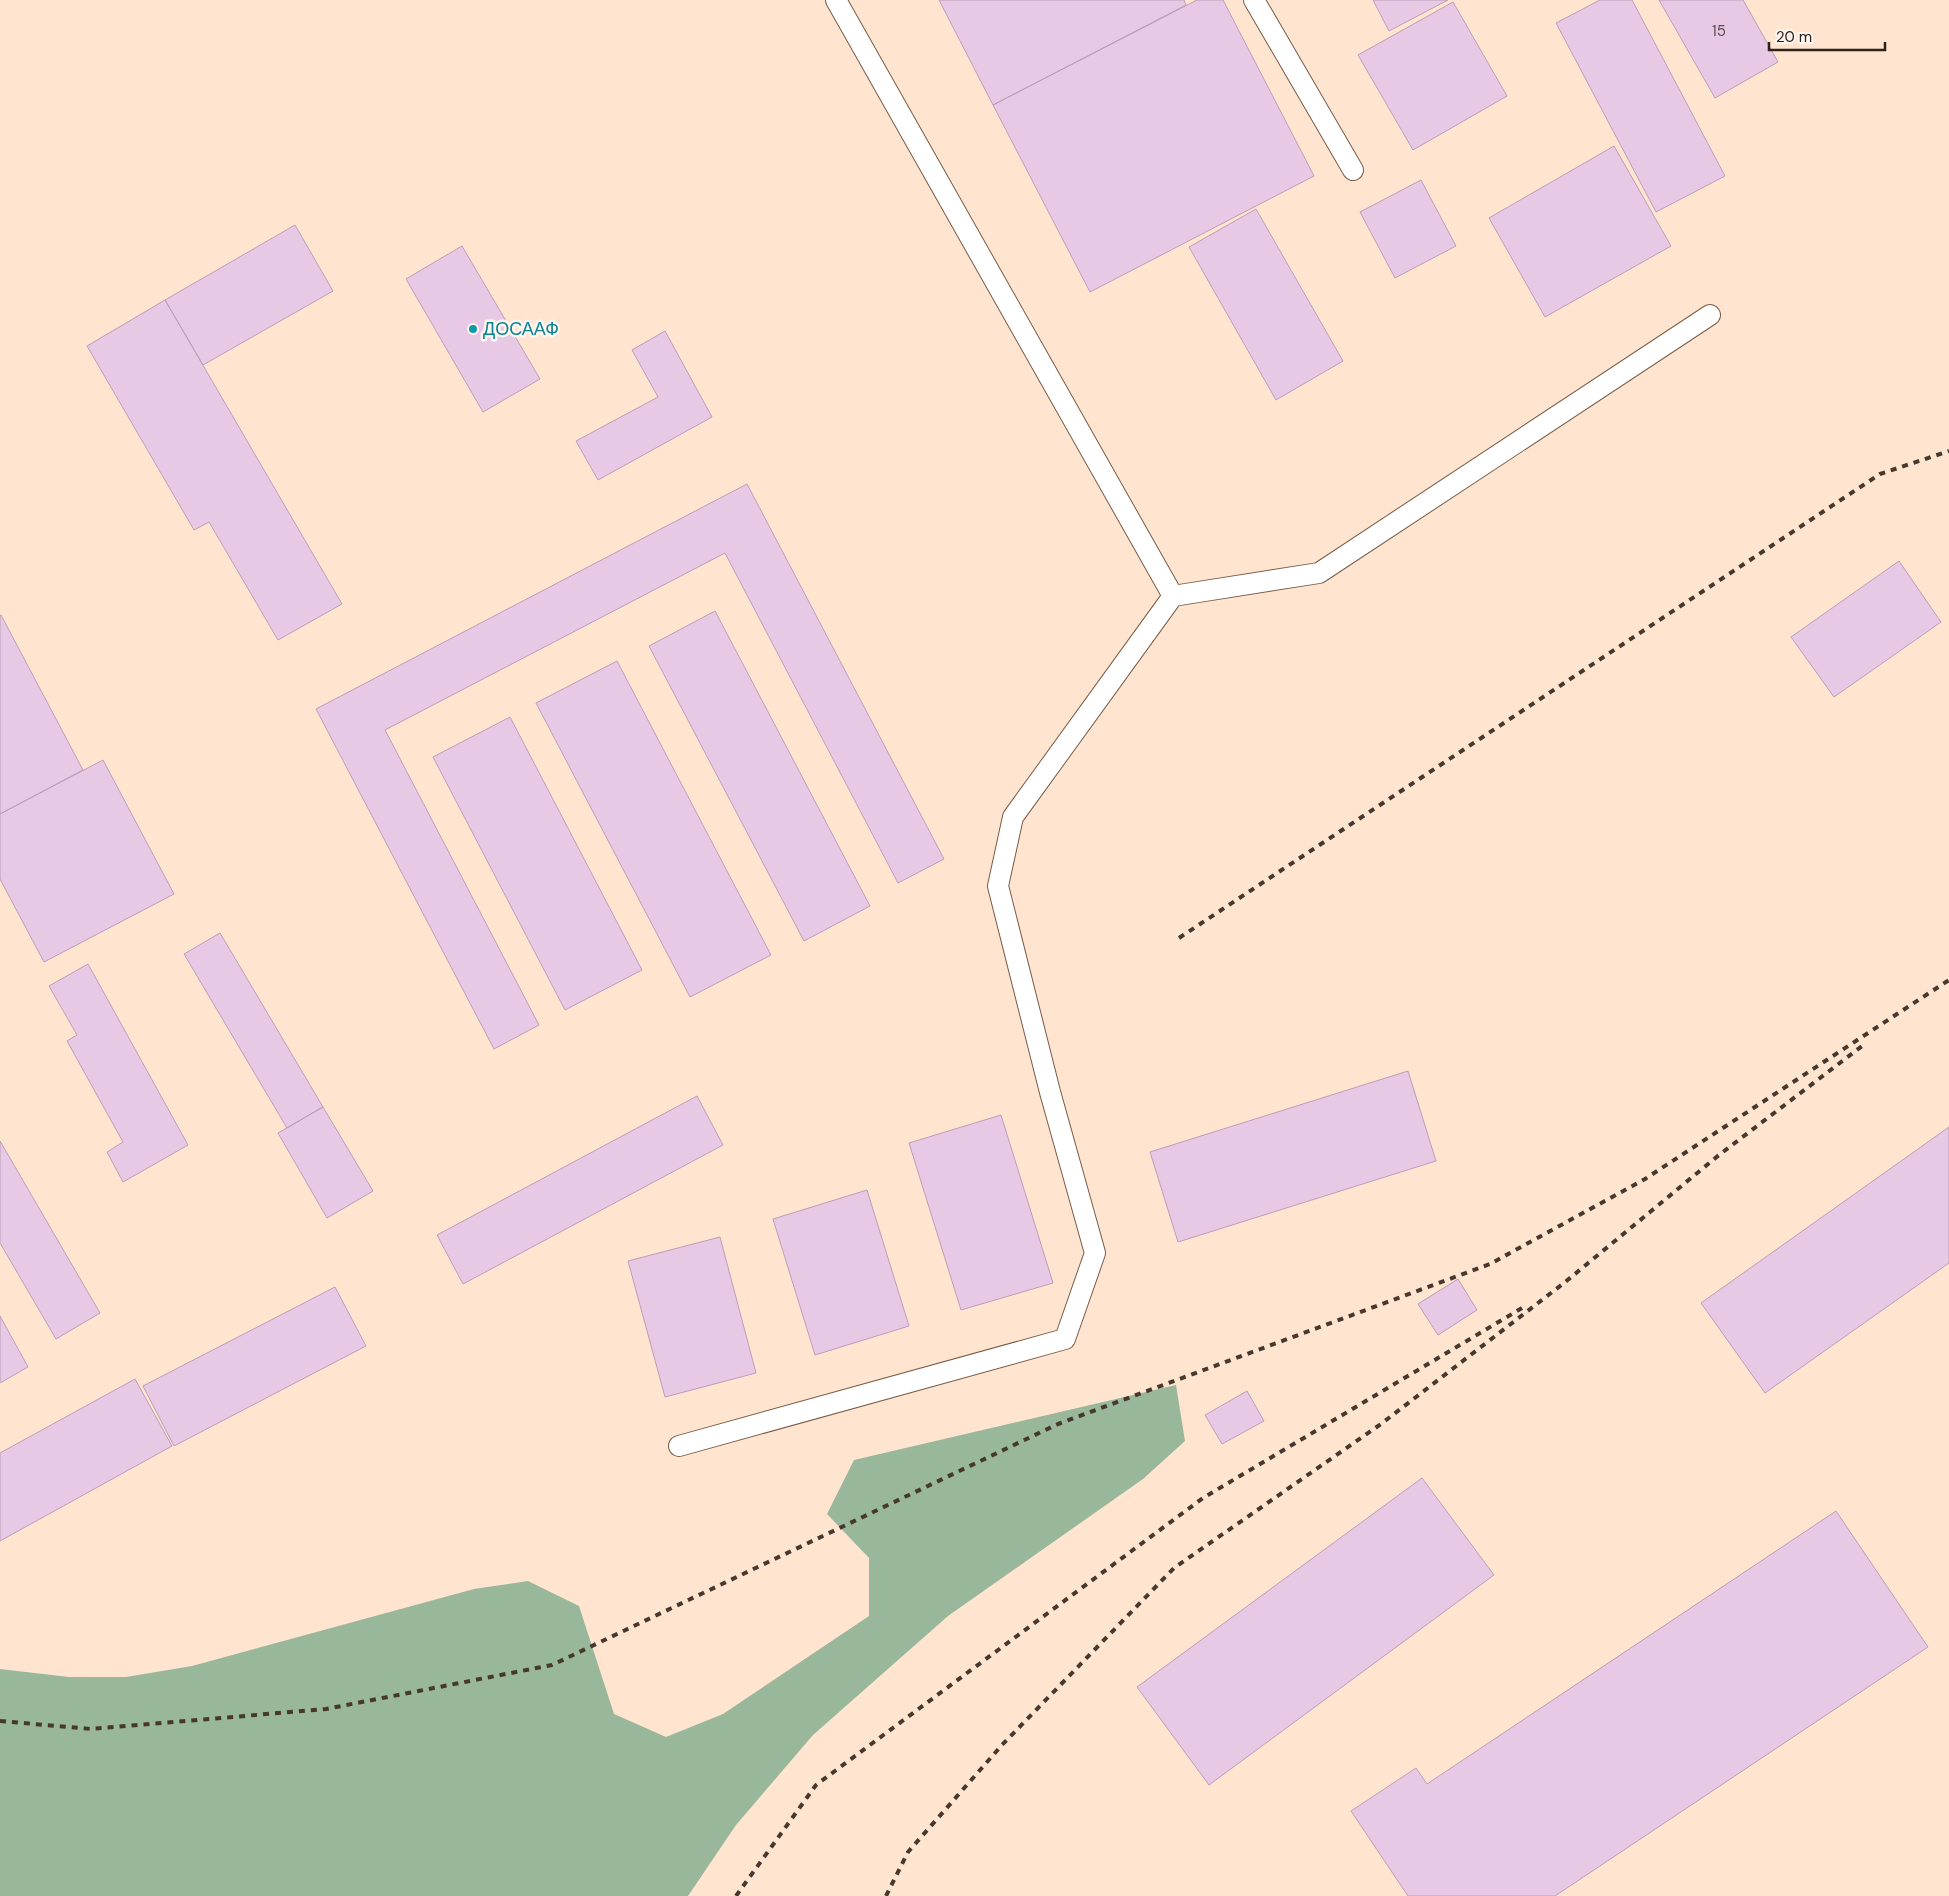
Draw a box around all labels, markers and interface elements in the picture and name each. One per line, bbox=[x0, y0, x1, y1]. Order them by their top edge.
scale bar bbox=[1769, 20, 1885, 52]
house number: 15 bbox=[1712, 21, 1726, 41]
text: 20 m bbox=[1776, 27, 1812, 47]
place label: ДОСААФ bbox=[483, 317, 559, 341]
marker: ДОСААФ bbox=[467, 323, 479, 335]

